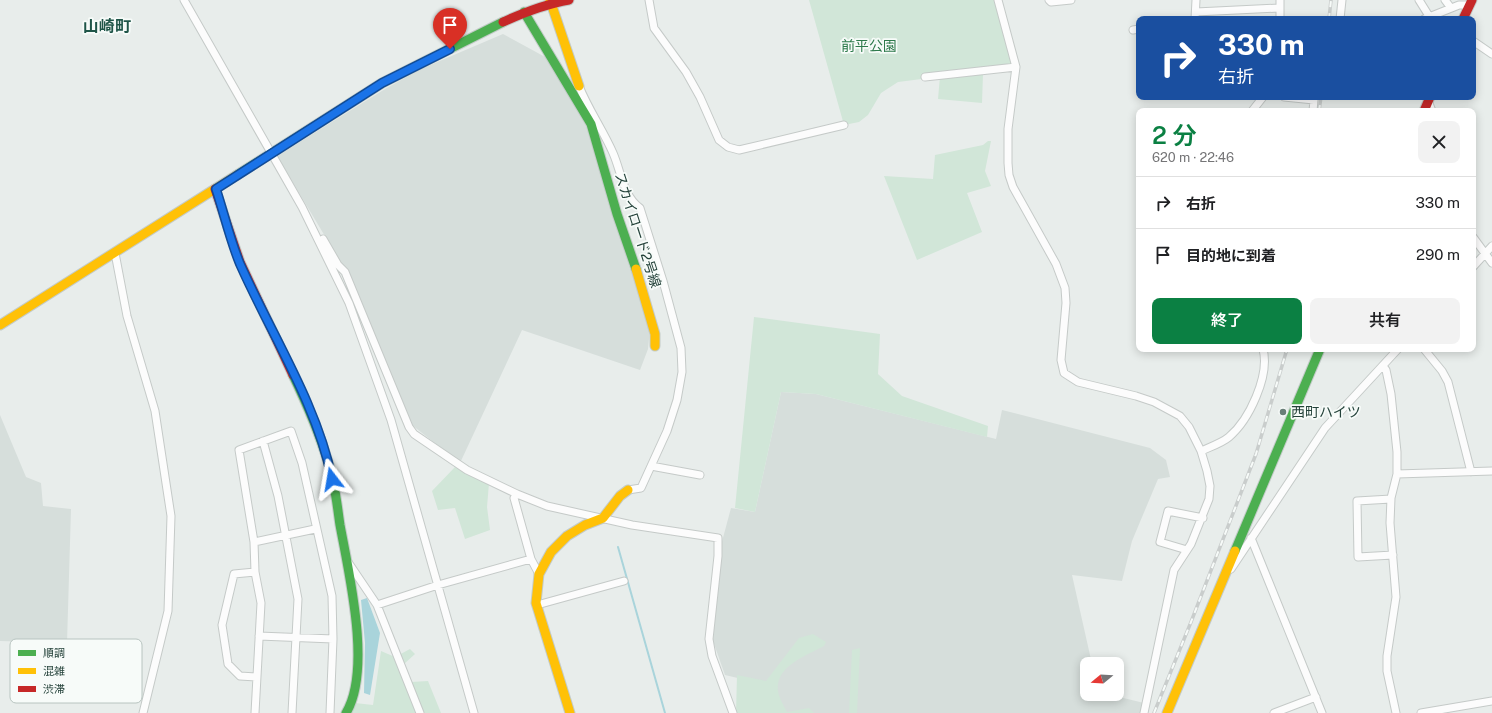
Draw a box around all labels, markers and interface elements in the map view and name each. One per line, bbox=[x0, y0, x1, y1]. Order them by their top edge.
pin bbox=[433, 8, 467, 49]
icon: arrive bbox=[439, 14, 461, 36]
district label: 山崎町 bbox=[83, 17, 131, 36]
text: 330 m bbox=[1218, 28, 1305, 61]
icon: right bbox=[1152, 32, 1204, 84]
park label: 前平公園 bbox=[841, 38, 897, 54]
text: 右折 bbox=[1218, 66, 1254, 87]
text: 2 分 bbox=[1152, 121, 1196, 149]
button: close bbox=[1418, 121, 1460, 163]
text: 620 m · 22:46 bbox=[1152, 150, 1234, 165]
street label: スカイロード2号線 bbox=[612, 170, 664, 290]
icon: right bbox=[1152, 192, 1174, 214]
text: 330 m bbox=[1415, 194, 1460, 211]
text: 右折 bbox=[1186, 195, 1216, 212]
icon: arrive bbox=[1152, 244, 1174, 266]
text: 290 m bbox=[1416, 246, 1460, 263]
text: 目的地に到着 bbox=[1186, 247, 1276, 264]
button: 終了 bbox=[1152, 298, 1302, 344]
button: 共有 bbox=[1310, 298, 1460, 344]
place label: 西町ハイツ bbox=[1291, 404, 1361, 420]
marker: 西町ハイツ bbox=[1278, 407, 1288, 417]
position arrow bbox=[311, 458, 353, 500]
legend bbox=[10, 639, 142, 703]
text: 順調 bbox=[43, 647, 65, 659]
north arrow bbox=[1080, 657, 1124, 701]
map controls bbox=[1080, 657, 1124, 701]
text: 混雑 bbox=[43, 665, 65, 677]
text: 渋滞 bbox=[43, 683, 65, 695]

